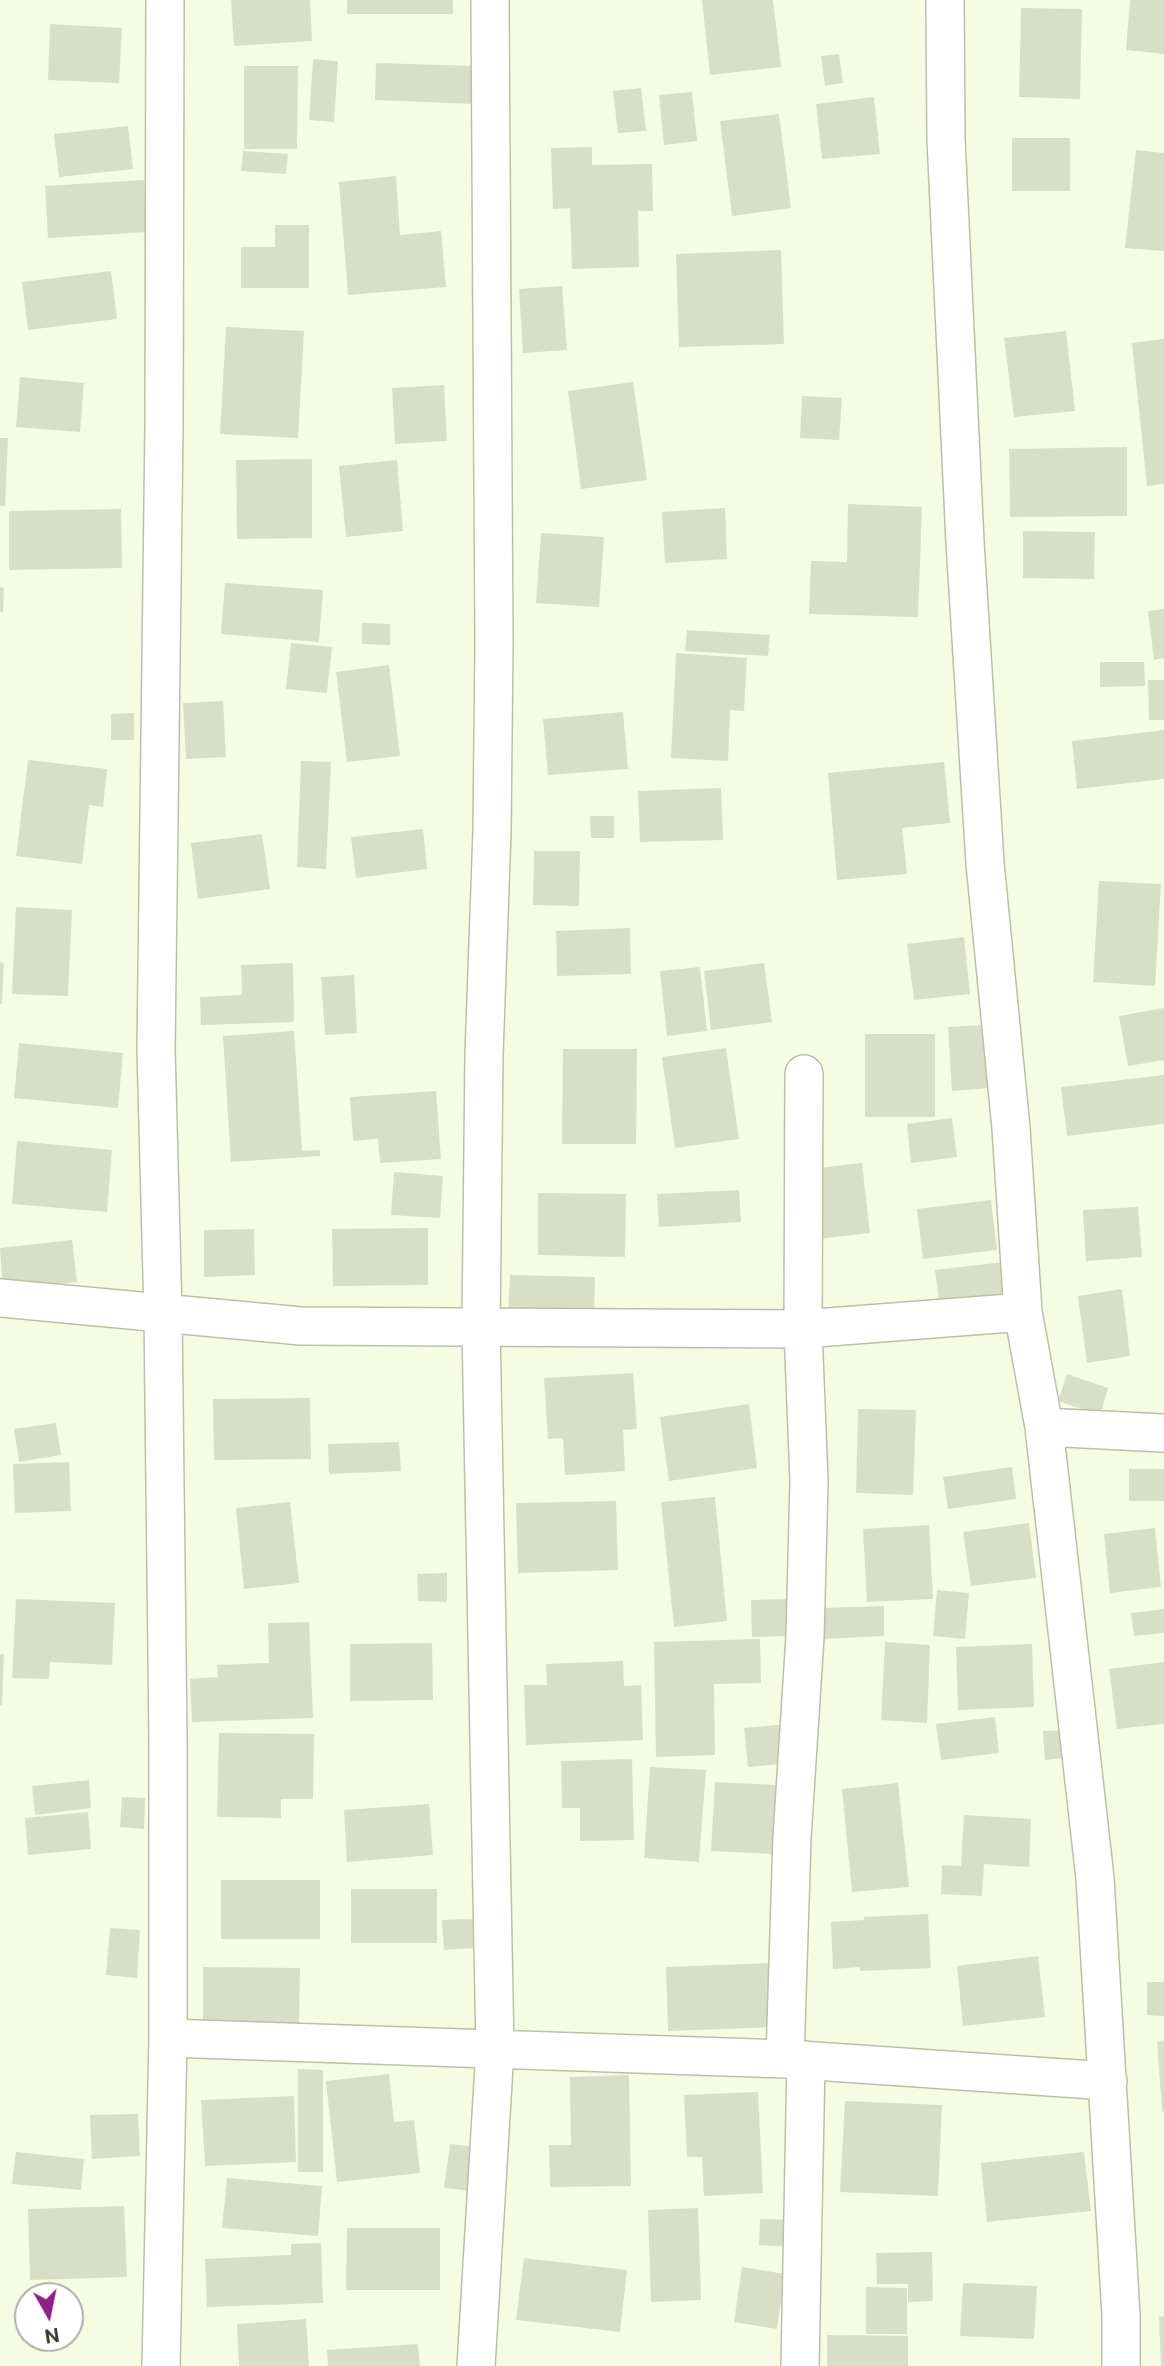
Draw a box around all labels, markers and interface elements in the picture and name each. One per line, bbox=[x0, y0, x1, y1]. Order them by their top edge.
north arrow bbox=[14, 2282, 84, 2352]
text: N bbox=[43, 2324, 61, 2348]

